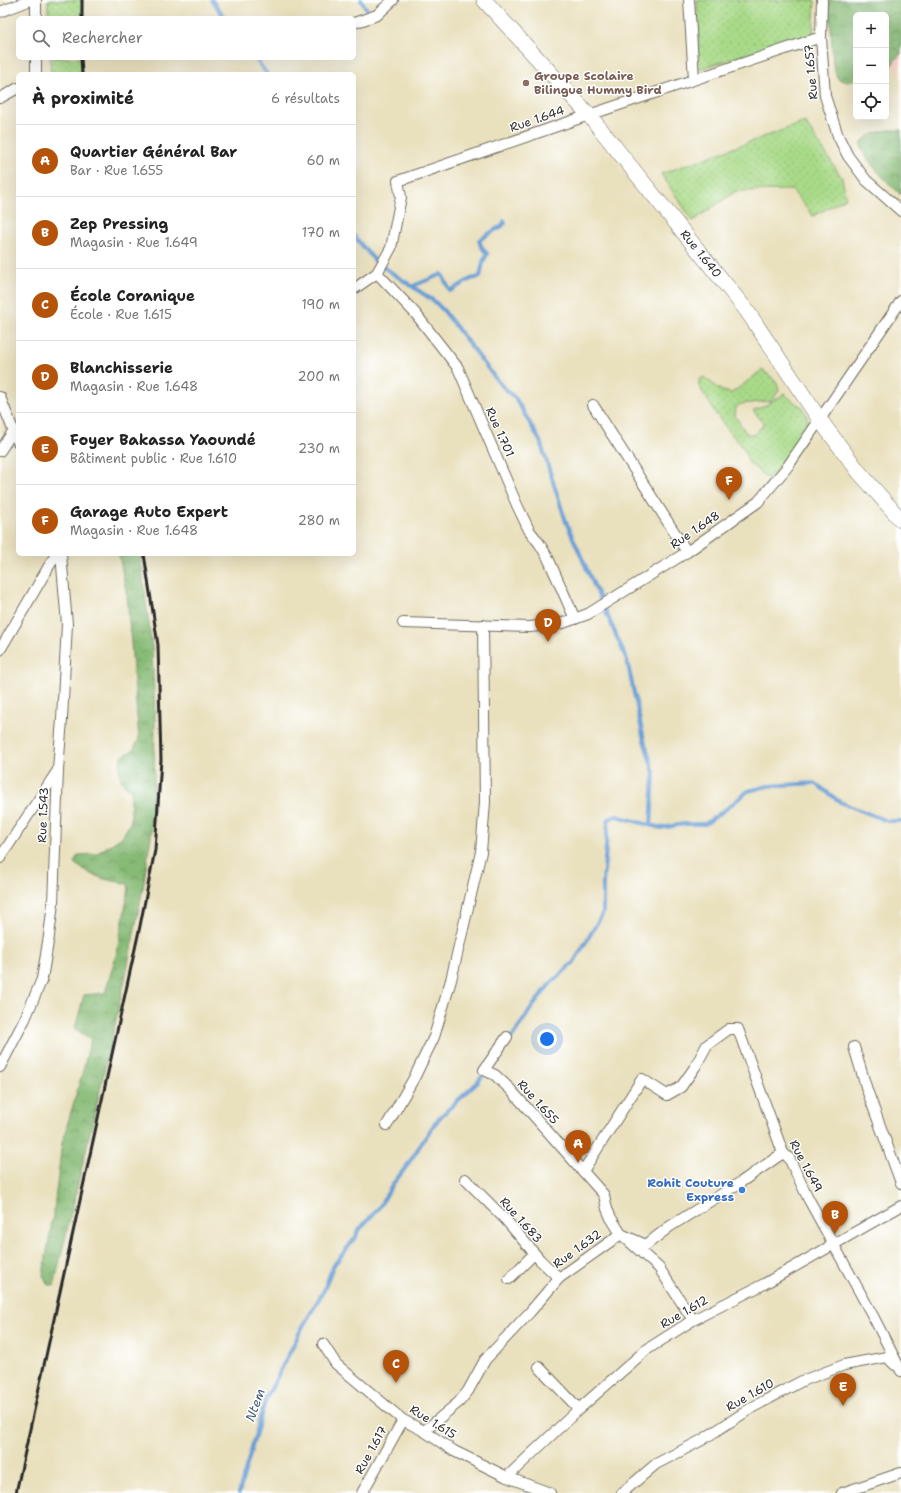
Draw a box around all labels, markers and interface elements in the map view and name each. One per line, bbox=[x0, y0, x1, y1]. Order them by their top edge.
map controls bbox=[853, 12, 889, 120]
button: + bbox=[853, 12, 889, 48]
search box bbox=[16, 16, 356, 60]
icon: search bbox=[30, 27, 52, 49]
text: Rechercher bbox=[62, 28, 143, 48]
street label: Rue 1.657 bbox=[801, 44, 821, 100]
button: − bbox=[853, 48, 889, 84]
place label: Groupe Scolaire Bilingue Hummy Bird bbox=[534, 68, 662, 98]
marker: Groupe Scolaire Bilingue Hummy Bird bbox=[521, 78, 531, 88]
button: locate bbox=[853, 84, 889, 120]
text: À proximité bbox=[32, 87, 134, 109]
text: 6 résultats bbox=[271, 90, 340, 107]
street label: Rue 1.644 bbox=[508, 102, 566, 136]
text: Quartier Général Bar bbox=[70, 142, 237, 162]
text: A bbox=[40, 152, 50, 169]
text: 60 m bbox=[307, 152, 340, 169]
text: Bar · Rue 1.655 bbox=[70, 162, 163, 179]
text: Zep Pressing bbox=[70, 214, 168, 234]
text: B bbox=[41, 224, 49, 241]
text: 170 m bbox=[302, 224, 340, 241]
street label: Rue 1.640 bbox=[677, 227, 725, 281]
text: Magasin · Rue 1.649 bbox=[70, 234, 198, 251]
text: École Coranique bbox=[70, 286, 195, 306]
text: C bbox=[41, 296, 49, 313]
text: 190 m bbox=[301, 296, 340, 313]
text: École · Rue 1.615 bbox=[70, 306, 172, 323]
text: Blanchisserie bbox=[70, 358, 173, 378]
text: D bbox=[40, 368, 50, 385]
text: 200 m bbox=[298, 368, 340, 385]
text: Magasin · Rue 1.648 bbox=[70, 378, 198, 395]
street label: Rue 1.701 bbox=[482, 405, 518, 459]
text: Foyer Bakassa Yaoundé bbox=[70, 430, 256, 450]
text: E bbox=[41, 440, 49, 457]
text: 230 m bbox=[298, 440, 340, 457]
text: Bâtiment public · Rue 1.610 bbox=[70, 450, 237, 467]
pin: F bbox=[716, 467, 742, 500]
text: Garage Auto Expert bbox=[70, 502, 228, 522]
street label: Rue 1.648 bbox=[667, 507, 723, 553]
text: F bbox=[41, 512, 49, 529]
text: 280 m bbox=[298, 512, 340, 529]
text: Magasin · Rue 1.648 bbox=[70, 522, 198, 539]
pin: D bbox=[535, 609, 561, 642]
street label: Rue 1.543 bbox=[34, 787, 52, 843]
your location bbox=[537, 1029, 557, 1049]
street label: Rue 1.655 bbox=[514, 1076, 562, 1128]
pin: A bbox=[565, 1130, 591, 1163]
street label: Rue 1.649 bbox=[786, 1137, 826, 1195]
place label: Rohit Couture Express bbox=[647, 1175, 734, 1205]
marker: Rohit Couture Express bbox=[737, 1185, 747, 1195]
street label: Rue 1.683 bbox=[496, 1194, 546, 1246]
pin: B bbox=[822, 1201, 848, 1234]
street label: Rue 1.632 bbox=[550, 1226, 604, 1272]
street label: Rue 1.612 bbox=[657, 1292, 711, 1332]
pin: C bbox=[383, 1350, 409, 1383]
pin: E bbox=[830, 1373, 856, 1406]
street label: Rue 1.610 bbox=[723, 1375, 777, 1415]
water label: Ntem bbox=[241, 1386, 269, 1424]
street label: Rue 1.615 bbox=[407, 1401, 459, 1443]
street label: Rue 1.617 bbox=[351, 1423, 391, 1477]

